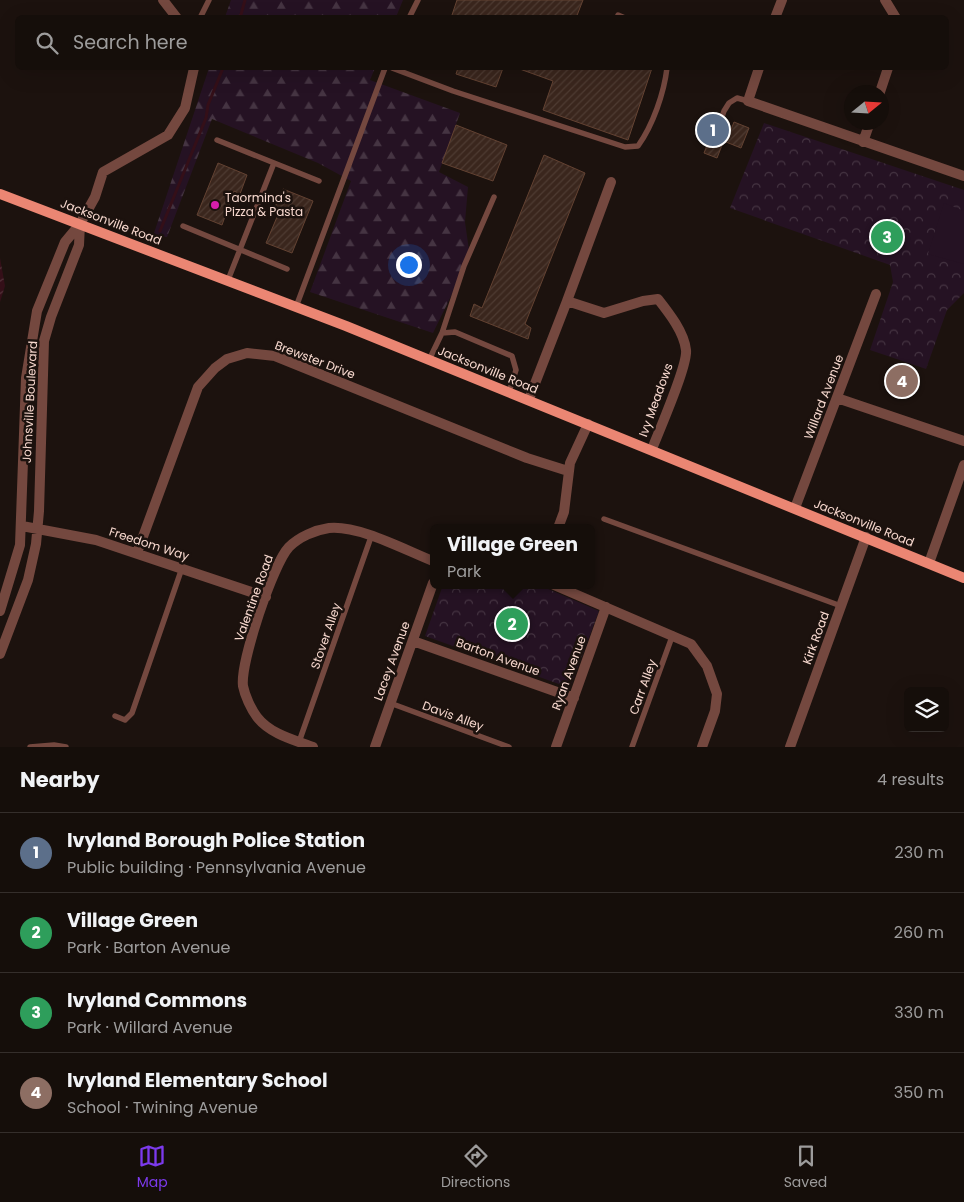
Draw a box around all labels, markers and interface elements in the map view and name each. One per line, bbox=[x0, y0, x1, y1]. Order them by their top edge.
search box bbox=[15, 15, 949, 70]
icon: search bbox=[33, 29, 61, 57]
text: Search here bbox=[73, 29, 187, 56]
north arrow bbox=[844, 85, 889, 130]
pin: 1 bbox=[697, 111, 729, 149]
place label: Taormina's Pizza & Pasta bbox=[225, 189, 303, 220]
street label: Jacksonville Road bbox=[58, 194, 164, 249]
marker: Taormina's Pizza & Pasta bbox=[209, 199, 221, 211]
pin: 3 bbox=[871, 218, 903, 256]
your location bbox=[396, 252, 422, 278]
street label: Brewster Drive bbox=[272, 336, 358, 383]
street label: Johnsville Boulevard bbox=[18, 340, 41, 464]
street label: Jacksonville Road bbox=[435, 342, 541, 397]
street label: Willard Avenue bbox=[800, 352, 848, 442]
street label: Ivy Meadows bbox=[634, 361, 677, 439]
pin: 4 bbox=[886, 362, 918, 400]
street label: Jacksonville Road bbox=[811, 495, 917, 550]
street label: Freedom Way bbox=[107, 523, 192, 565]
popup bbox=[430, 524, 595, 589]
text: Village Green bbox=[447, 531, 578, 558]
street label: Valentine Road bbox=[230, 552, 277, 644]
text: Park bbox=[447, 560, 481, 583]
street label: Stover Alley bbox=[306, 600, 345, 671]
pin: 2 bbox=[496, 605, 528, 643]
street label: Kirk Road bbox=[798, 609, 833, 667]
street label: Lacey Avenue bbox=[369, 619, 414, 703]
street label: Ryan Avenue bbox=[547, 633, 590, 712]
street label: Barton Avenue bbox=[454, 634, 542, 680]
street label: Carr Alley bbox=[625, 657, 660, 717]
map controls bbox=[904, 687, 949, 732]
button: layers bbox=[904, 687, 949, 732]
street label: Davis Alley bbox=[420, 697, 486, 735]
text: Nearby bbox=[20, 765, 100, 794]
text: 4 results bbox=[877, 768, 944, 791]
text: Ivyland Borough Police Station bbox=[67, 827, 365, 854]
text: 1 bbox=[33, 841, 39, 864]
text: 230 m bbox=[895, 841, 944, 864]
text: Public building · Pennsylvania Avenue bbox=[67, 856, 366, 879]
text: Village Green bbox=[67, 907, 198, 934]
text: 2 bbox=[31, 921, 41, 944]
text: 260 m bbox=[894, 921, 944, 944]
text: Park · Barton Avenue bbox=[67, 936, 230, 959]
text: Ivyland Commons bbox=[67, 987, 247, 1014]
text: 3 bbox=[31, 1001, 41, 1024]
text: 330 m bbox=[894, 1001, 944, 1024]
text: Park · Willard Avenue bbox=[67, 1016, 233, 1039]
text: Ivyland Elementary School bbox=[67, 1067, 328, 1094]
text: 4 bbox=[31, 1081, 41, 1104]
text: 350 m bbox=[894, 1081, 944, 1104]
text: School · Twining Avenue bbox=[67, 1096, 258, 1119]
tab: Map bbox=[137, 1142, 168, 1193]
tab: Directions bbox=[441, 1142, 510, 1193]
tab: Saved bbox=[784, 1142, 827, 1193]

